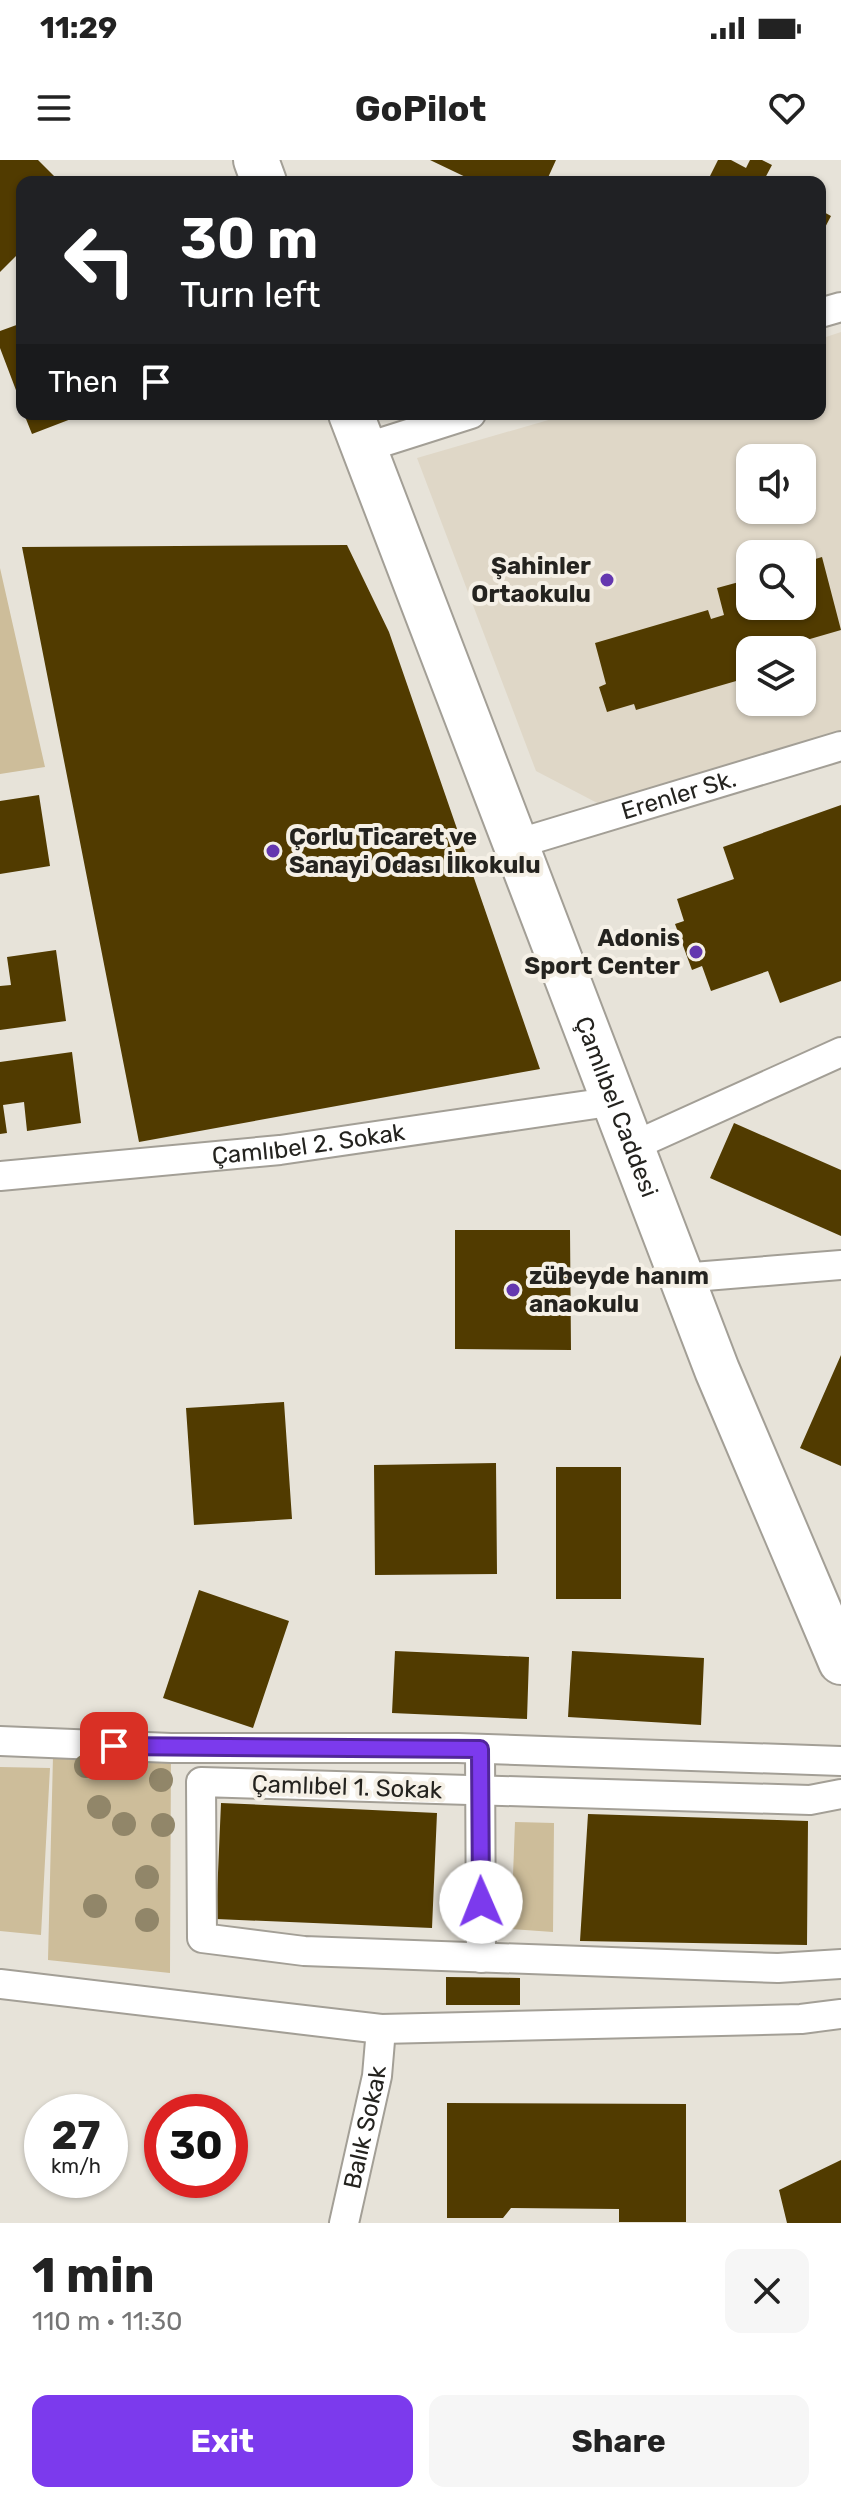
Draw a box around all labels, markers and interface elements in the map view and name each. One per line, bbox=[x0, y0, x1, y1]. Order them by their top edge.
text: 11:29 bbox=[40, 10, 117, 46]
icon: menu bbox=[32, 86, 76, 130]
icon: heart bbox=[765, 86, 809, 130]
text: GoPilot bbox=[355, 87, 486, 130]
text: 30 m bbox=[180, 206, 318, 272]
icon: left bbox=[48, 208, 152, 312]
text: Turn left bbox=[180, 273, 321, 316]
icon: arrive bbox=[134, 360, 178, 404]
text: Then bbox=[48, 364, 118, 400]
map controls bbox=[736, 444, 816, 716]
button: sound bbox=[736, 444, 816, 524]
button: search bbox=[736, 540, 816, 620]
place label: Şahinler Ortaokulu bbox=[471, 552, 591, 608]
marker: Şahinler Ortaokulu bbox=[598, 571, 616, 589]
button: layers bbox=[736, 636, 816, 716]
street label: Erenler Sk. bbox=[618, 764, 740, 825]
place label: Çorlu Ticaret ve Sanayi Odası İlkokulu bbox=[289, 823, 541, 879]
marker: Çorlu Ticaret ve Sanayi Odası İlkokulu bbox=[264, 842, 282, 860]
place label: Adonis Sport Center bbox=[524, 924, 680, 980]
marker: Adonis Sport Center bbox=[687, 943, 705, 961]
street label: Çamlıbel Caddesi bbox=[569, 1013, 664, 1201]
street label: Çamlıbel 2. Sokak bbox=[211, 1118, 407, 1170]
place label: zübeyde hanım anaokulu bbox=[529, 1262, 709, 1318]
marker: zübeyde hanım anaokulu bbox=[504, 1281, 522, 1299]
pin bbox=[80, 1712, 148, 1780]
icon: arrive bbox=[92, 1724, 136, 1768]
street label: Çamlıbel 1. Sokak bbox=[251, 1770, 443, 1804]
position arrow bbox=[439, 1860, 523, 1944]
street label: Balık Sokak bbox=[338, 2064, 392, 2192]
speed limit sign: 30 bbox=[144, 2094, 248, 2198]
text: 27 bbox=[52, 2112, 100, 2159]
text: km/h bbox=[51, 2154, 101, 2178]
text: 1 min bbox=[32, 2247, 155, 2304]
button: close bbox=[725, 2249, 809, 2333]
text: 110 m · 11:30 bbox=[32, 2306, 183, 2337]
button: Exit bbox=[32, 2395, 413, 2487]
button: Share bbox=[429, 2395, 809, 2487]

